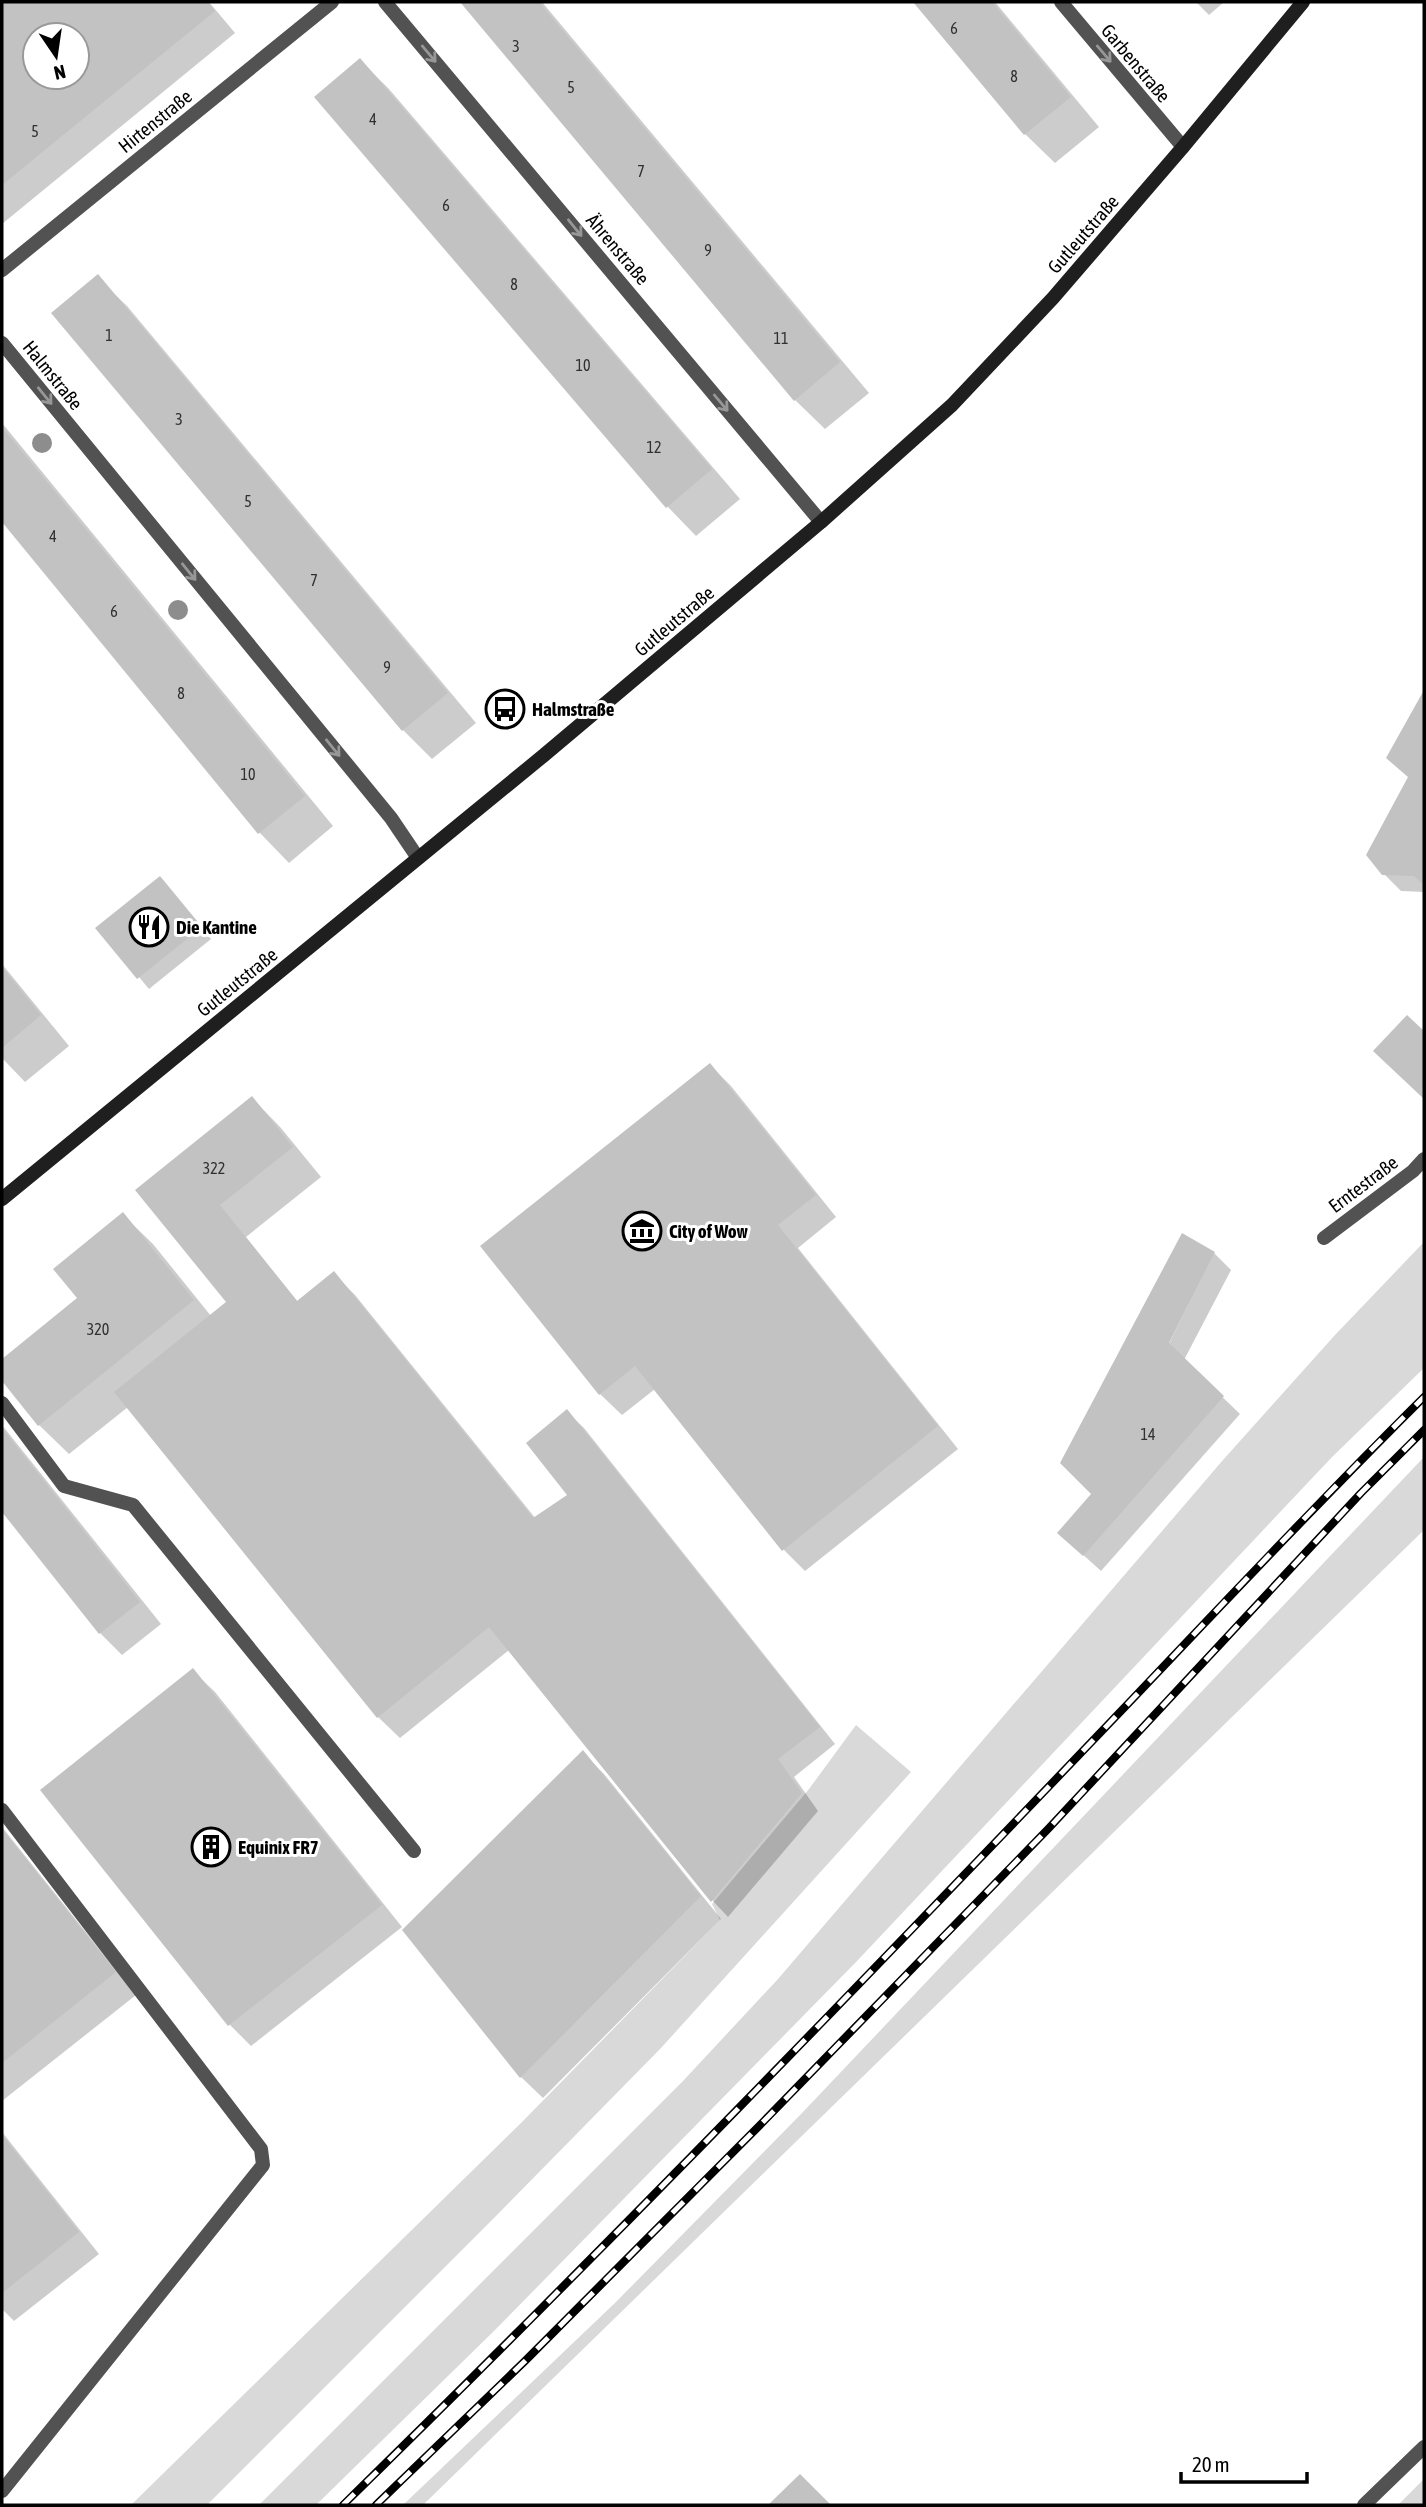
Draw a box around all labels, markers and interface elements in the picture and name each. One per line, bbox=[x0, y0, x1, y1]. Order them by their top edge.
house number: 6 bbox=[950, 19, 958, 37]
street label: Garbenstraße bbox=[1097, 19, 1175, 107]
north arrow bbox=[21, 21, 91, 91]
house number: 3 bbox=[512, 37, 520, 55]
one-way arrow bbox=[421, 45, 437, 63]
one-way arrow bbox=[1096, 45, 1112, 63]
text: N bbox=[52, 61, 68, 85]
house number: 8 bbox=[1010, 67, 1018, 85]
house number: 5 bbox=[567, 78, 575, 96]
street label: Hirtenstraße bbox=[114, 85, 196, 157]
house number: 4 bbox=[369, 110, 377, 128]
house number: 5 bbox=[31, 122, 39, 140]
house number: 7 bbox=[637, 162, 645, 180]
street label: Gutleutstraße bbox=[1043, 190, 1123, 278]
house number: 6 bbox=[442, 196, 450, 214]
street label: Ährenstraße bbox=[582, 209, 654, 289]
one-way arrow bbox=[567, 219, 583, 237]
house number: 9 bbox=[704, 241, 712, 259]
house number: 8 bbox=[510, 275, 518, 293]
house number: 1 bbox=[105, 326, 113, 344]
house number: 11 bbox=[773, 329, 789, 347]
street label: Halmstraße bbox=[19, 336, 87, 414]
house number: 10 bbox=[575, 356, 591, 374]
one-way arrow bbox=[37, 386, 53, 404]
one-way arrow bbox=[713, 393, 729, 411]
house number: 3 bbox=[175, 410, 183, 428]
house number: 12 bbox=[646, 438, 662, 456]
house number: 5 bbox=[244, 492, 252, 510]
house number: 4 bbox=[49, 527, 57, 545]
one-way arrow bbox=[181, 562, 197, 580]
house number: 7 bbox=[310, 571, 318, 589]
street label: Gutleutstraße bbox=[630, 582, 718, 660]
house number: 6 bbox=[110, 602, 118, 620]
house number: 9 bbox=[383, 658, 391, 676]
house number: 8 bbox=[177, 684, 185, 702]
bus stop icon: Halmstraße bbox=[484, 688, 526, 730]
place label: Halmstraße bbox=[532, 698, 615, 720]
one-way arrow bbox=[325, 738, 341, 756]
house number: 10 bbox=[240, 765, 256, 783]
restaurant icon: Die Kantine bbox=[128, 906, 170, 948]
place label: Die Kantine bbox=[176, 916, 257, 938]
street label: Gutleutstraße bbox=[193, 943, 281, 1021]
street label: Erntestraße bbox=[1324, 1151, 1402, 1217]
house number: 322 bbox=[203, 1159, 225, 1177]
museum icon: City of Wow bbox=[621, 1210, 663, 1252]
place label: City of Wow bbox=[669, 1220, 749, 1242]
house number: 320 bbox=[87, 1320, 109, 1338]
house number: 14 bbox=[1140, 1425, 1156, 1443]
building icon: Equinix FR7 bbox=[190, 1826, 232, 1868]
place label: Equinix FR7 bbox=[238, 1836, 319, 1858]
scale bar bbox=[1181, 2440, 1307, 2484]
text: 20 m bbox=[1192, 2452, 1230, 2476]

